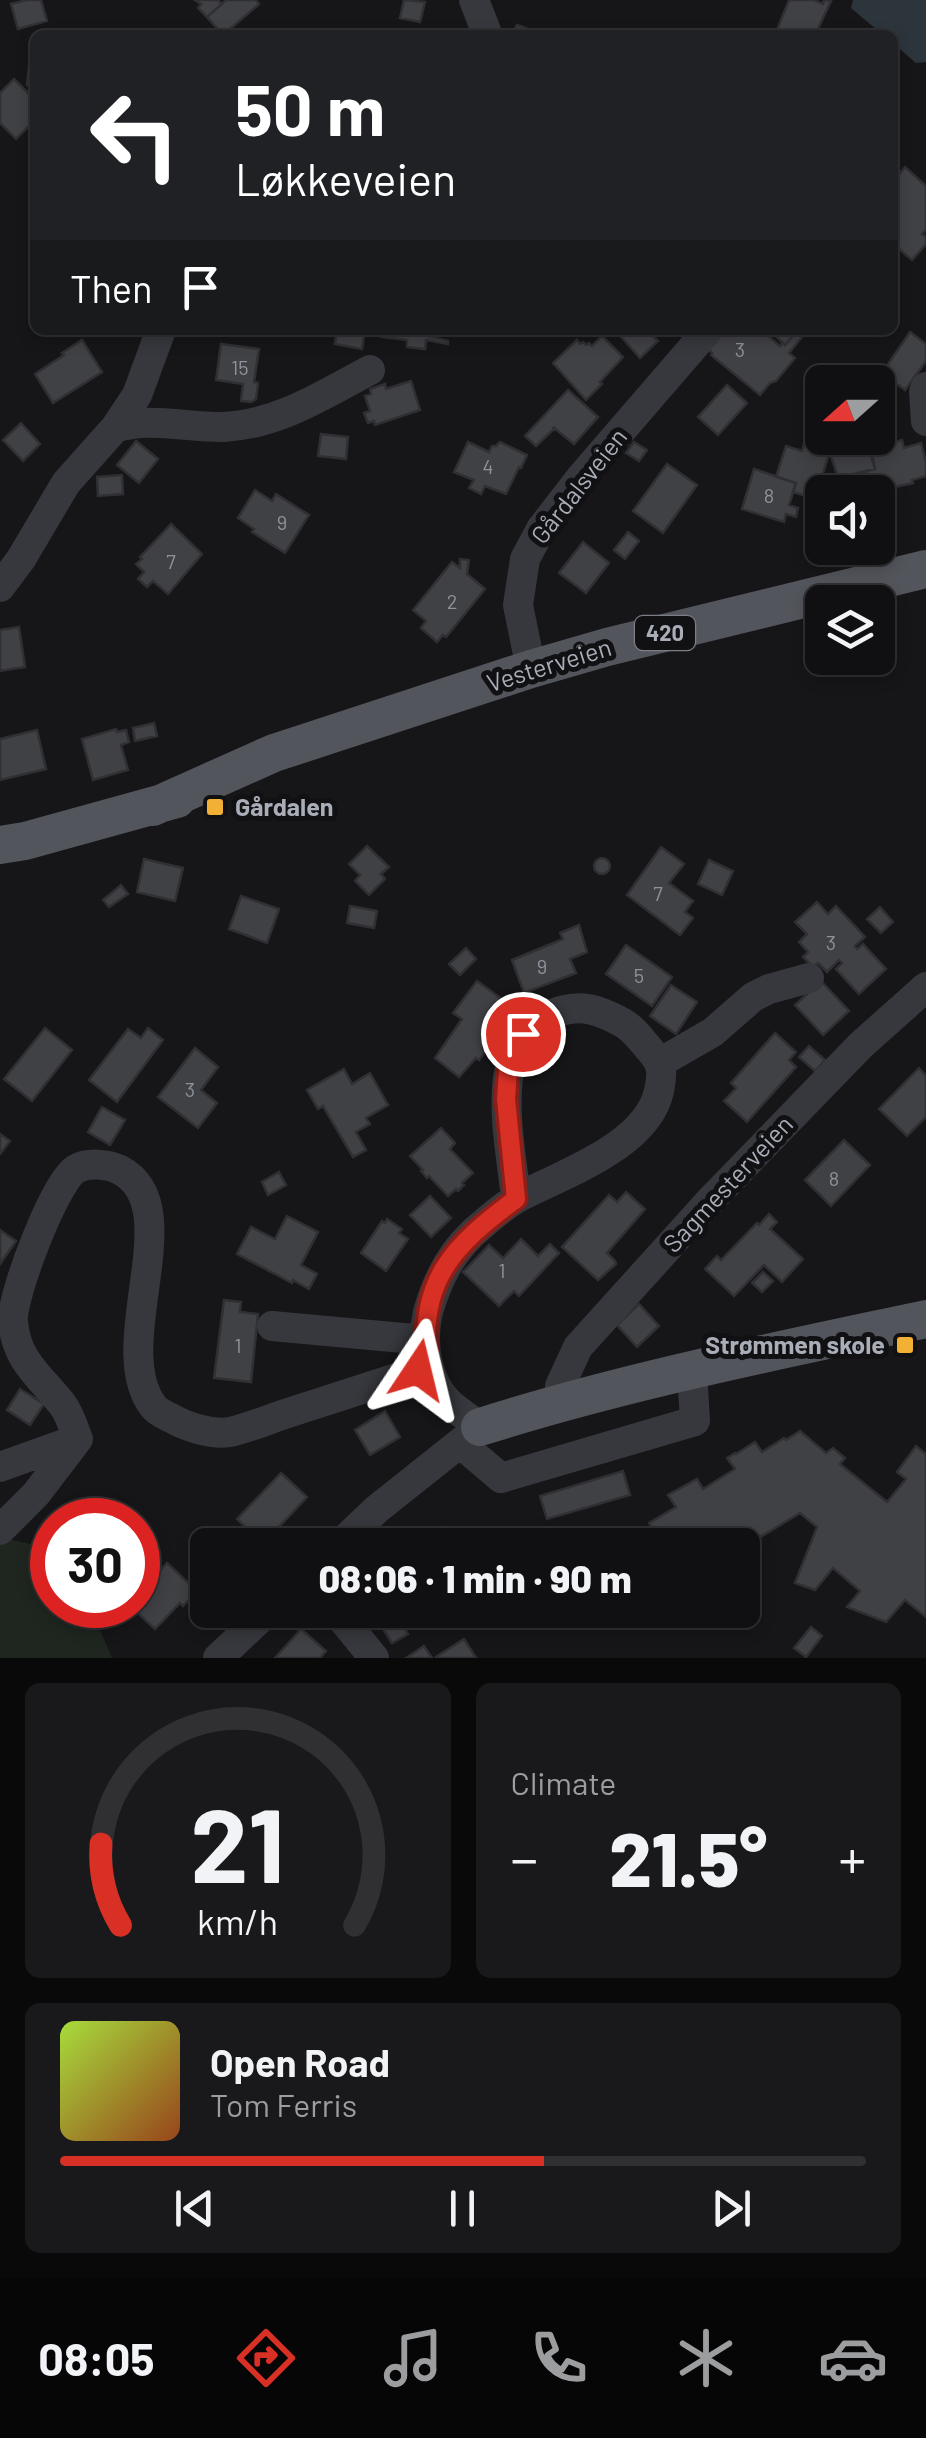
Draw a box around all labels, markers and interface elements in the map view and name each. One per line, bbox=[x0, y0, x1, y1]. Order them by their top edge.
text: 50 m bbox=[235, 66, 385, 150]
icon: left bbox=[70, 70, 200, 200]
text: Løkkeveien bbox=[235, 151, 456, 205]
icon: arrive bbox=[173, 260, 228, 315]
text: Then bbox=[70, 265, 153, 311]
house number: 3 bbox=[735, 337, 745, 361]
house number: 15 bbox=[231, 355, 249, 379]
north arrow bbox=[805, 365, 895, 455]
map controls bbox=[805, 365, 895, 675]
street label: Gårdalsveien bbox=[524, 422, 633, 549]
house number: 4 bbox=[482, 454, 494, 478]
button: sound bbox=[805, 475, 895, 565]
house number: 8 bbox=[764, 483, 774, 507]
house number: 9 bbox=[277, 510, 287, 534]
house number: 7 bbox=[166, 549, 176, 573]
button: layers bbox=[805, 585, 895, 675]
house number: 2 bbox=[447, 589, 457, 613]
road number: 420 bbox=[635, 616, 695, 650]
street label: Vesterveien bbox=[483, 631, 614, 697]
place label: Gårdalen bbox=[235, 791, 333, 821]
marker: Gårdalen bbox=[204, 796, 226, 818]
house number: 7 bbox=[653, 881, 663, 905]
house number: 3 bbox=[826, 930, 836, 954]
house number: 9 bbox=[537, 954, 547, 978]
house number: 5 bbox=[634, 963, 644, 987]
pin bbox=[481, 992, 566, 1077]
icon: arrive bbox=[496, 1007, 551, 1062]
house number: 3 bbox=[185, 1077, 195, 1101]
street label: Sagmesterveien bbox=[656, 1109, 798, 1258]
house number: 8 bbox=[829, 1166, 839, 1190]
house number: 1 bbox=[499, 1258, 506, 1282]
position arrow bbox=[366, 1318, 470, 1422]
place label: Strømmen skole bbox=[705, 1329, 885, 1359]
house number: 1 bbox=[235, 1333, 242, 1357]
marker: Strømmen skole bbox=[894, 1334, 916, 1356]
speed limit sign: 30 bbox=[30, 1498, 160, 1628]
text: 08:06 · 1 min · 90 m bbox=[318, 1555, 632, 1601]
text: Climate bbox=[511, 1763, 616, 1801]
text: 21 bbox=[191, 1779, 285, 1904]
text: 21.5° bbox=[609, 1812, 767, 1902]
text: − bbox=[511, 1824, 538, 1890]
text: + bbox=[838, 1824, 866, 1890]
text: km/h bbox=[197, 1899, 278, 1942]
text: Open Road bbox=[210, 2039, 390, 2085]
text: Tom Ferris bbox=[210, 2085, 357, 2123]
icon: previous bbox=[167, 2181, 222, 2236]
icon: pause bbox=[435, 2181, 490, 2236]
icon: next bbox=[704, 2181, 759, 2236]
icon: directions bbox=[231, 2323, 301, 2393]
icon: music bbox=[378, 2323, 448, 2393]
icon: phone bbox=[524, 2323, 594, 2393]
icon: climate bbox=[671, 2323, 741, 2393]
icon: car bbox=[818, 2323, 888, 2393]
text: 08:05 bbox=[38, 2331, 155, 2385]

